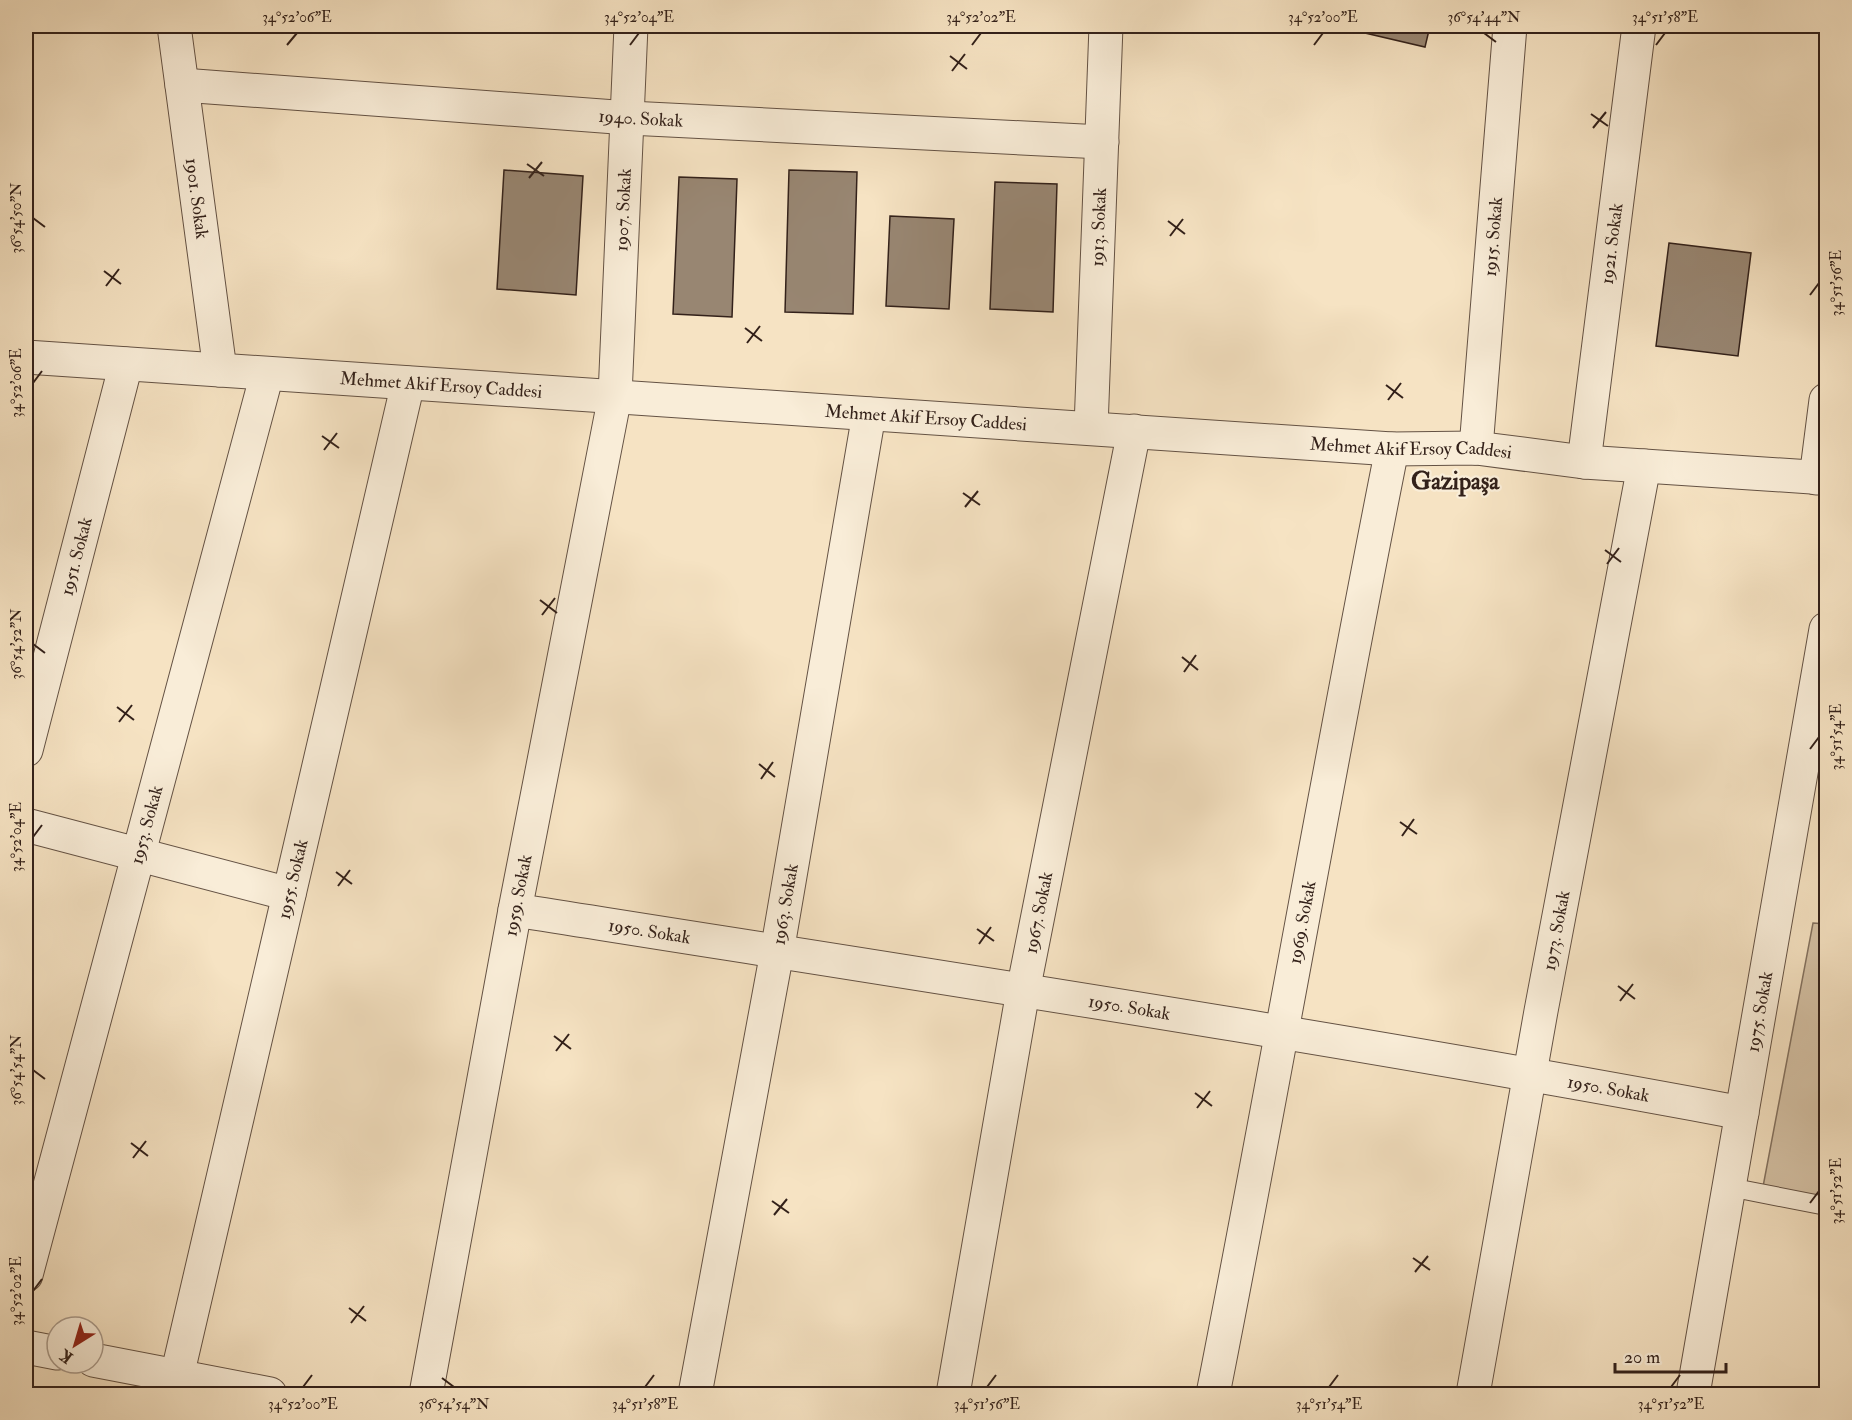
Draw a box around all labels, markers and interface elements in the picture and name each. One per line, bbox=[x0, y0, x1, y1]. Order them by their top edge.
text: 34°52'06"E bbox=[262, 8, 332, 27]
text: 34°52'04"E bbox=[604, 8, 674, 27]
text: 34°52'02"E bbox=[946, 8, 1016, 27]
text: 34°52'00"E bbox=[1288, 8, 1358, 27]
text: 36°54'44"N bbox=[1448, 8, 1521, 27]
text: 34°51'58"E bbox=[1632, 8, 1698, 27]
street label: 1940. Sokak bbox=[598, 105, 684, 133]
street label: 1901. Sokak bbox=[180, 157, 213, 241]
street label: 1907. Sokak bbox=[610, 168, 637, 252]
text: 36°54'50"N bbox=[7, 182, 26, 253]
street label: 1913. Sokak bbox=[1086, 187, 1112, 267]
street label: 1915. Sokak bbox=[1479, 196, 1508, 277]
street label: 1921. Sokak bbox=[1596, 202, 1629, 286]
text: 34°51'56"E bbox=[1827, 250, 1846, 316]
text: 34°52'06"E bbox=[7, 348, 26, 418]
street label: Mehmet Akif Ersoy Caddesi bbox=[339, 367, 543, 404]
street label: Mehmet Akif Ersoy Caddesi bbox=[824, 400, 1028, 436]
street label: Mehmet Akif Ersoy Caddesi bbox=[1309, 432, 1514, 465]
district label: Gazipaşa bbox=[1411, 466, 1500, 497]
street label: 1951. Sokak bbox=[55, 514, 98, 598]
text: 36°54'52"N bbox=[7, 608, 26, 679]
text: 34°51'54"E bbox=[1827, 704, 1846, 770]
street label: 1953. Sokak bbox=[125, 783, 169, 867]
text: 34°52'04"E bbox=[7, 802, 26, 872]
street label: 1955. Sokak bbox=[273, 837, 314, 922]
street label: 1959. Sokak bbox=[499, 852, 538, 938]
street label: 1963. Sokak bbox=[767, 862, 804, 947]
street label: 1967. Sokak bbox=[1020, 869, 1058, 956]
street label: 1969. Sokak bbox=[1284, 879, 1322, 966]
street label: 1973. Sokak bbox=[1538, 888, 1576, 973]
street label: 1950. Sokak bbox=[606, 914, 692, 950]
street label: 1975. Sokak bbox=[1742, 969, 1778, 1054]
street label: 1950. Sokak bbox=[1086, 990, 1172, 1026]
text: 36°54'54"N bbox=[7, 1034, 26, 1106]
street label: 1950. Sokak bbox=[1566, 1070, 1652, 1108]
text: 34°51'52"E bbox=[1827, 1158, 1846, 1224]
text: 34°52'02"E bbox=[7, 1256, 26, 1326]
north arrow bbox=[45, 1315, 105, 1375]
scale bar bbox=[1615, 1336, 1726, 1374]
text: K bbox=[55, 1344, 77, 1368]
text: 20 m bbox=[1624, 1346, 1660, 1369]
text: 34°52'00"E bbox=[268, 1395, 338, 1414]
text: 36°54'54"N bbox=[418, 1395, 490, 1414]
text: 34°51'58"E bbox=[612, 1395, 678, 1414]
text: 34°51'56"E bbox=[954, 1395, 1020, 1414]
text: 34°51'54"E bbox=[1296, 1395, 1362, 1414]
text: 34°51'52"E bbox=[1638, 1395, 1704, 1414]

